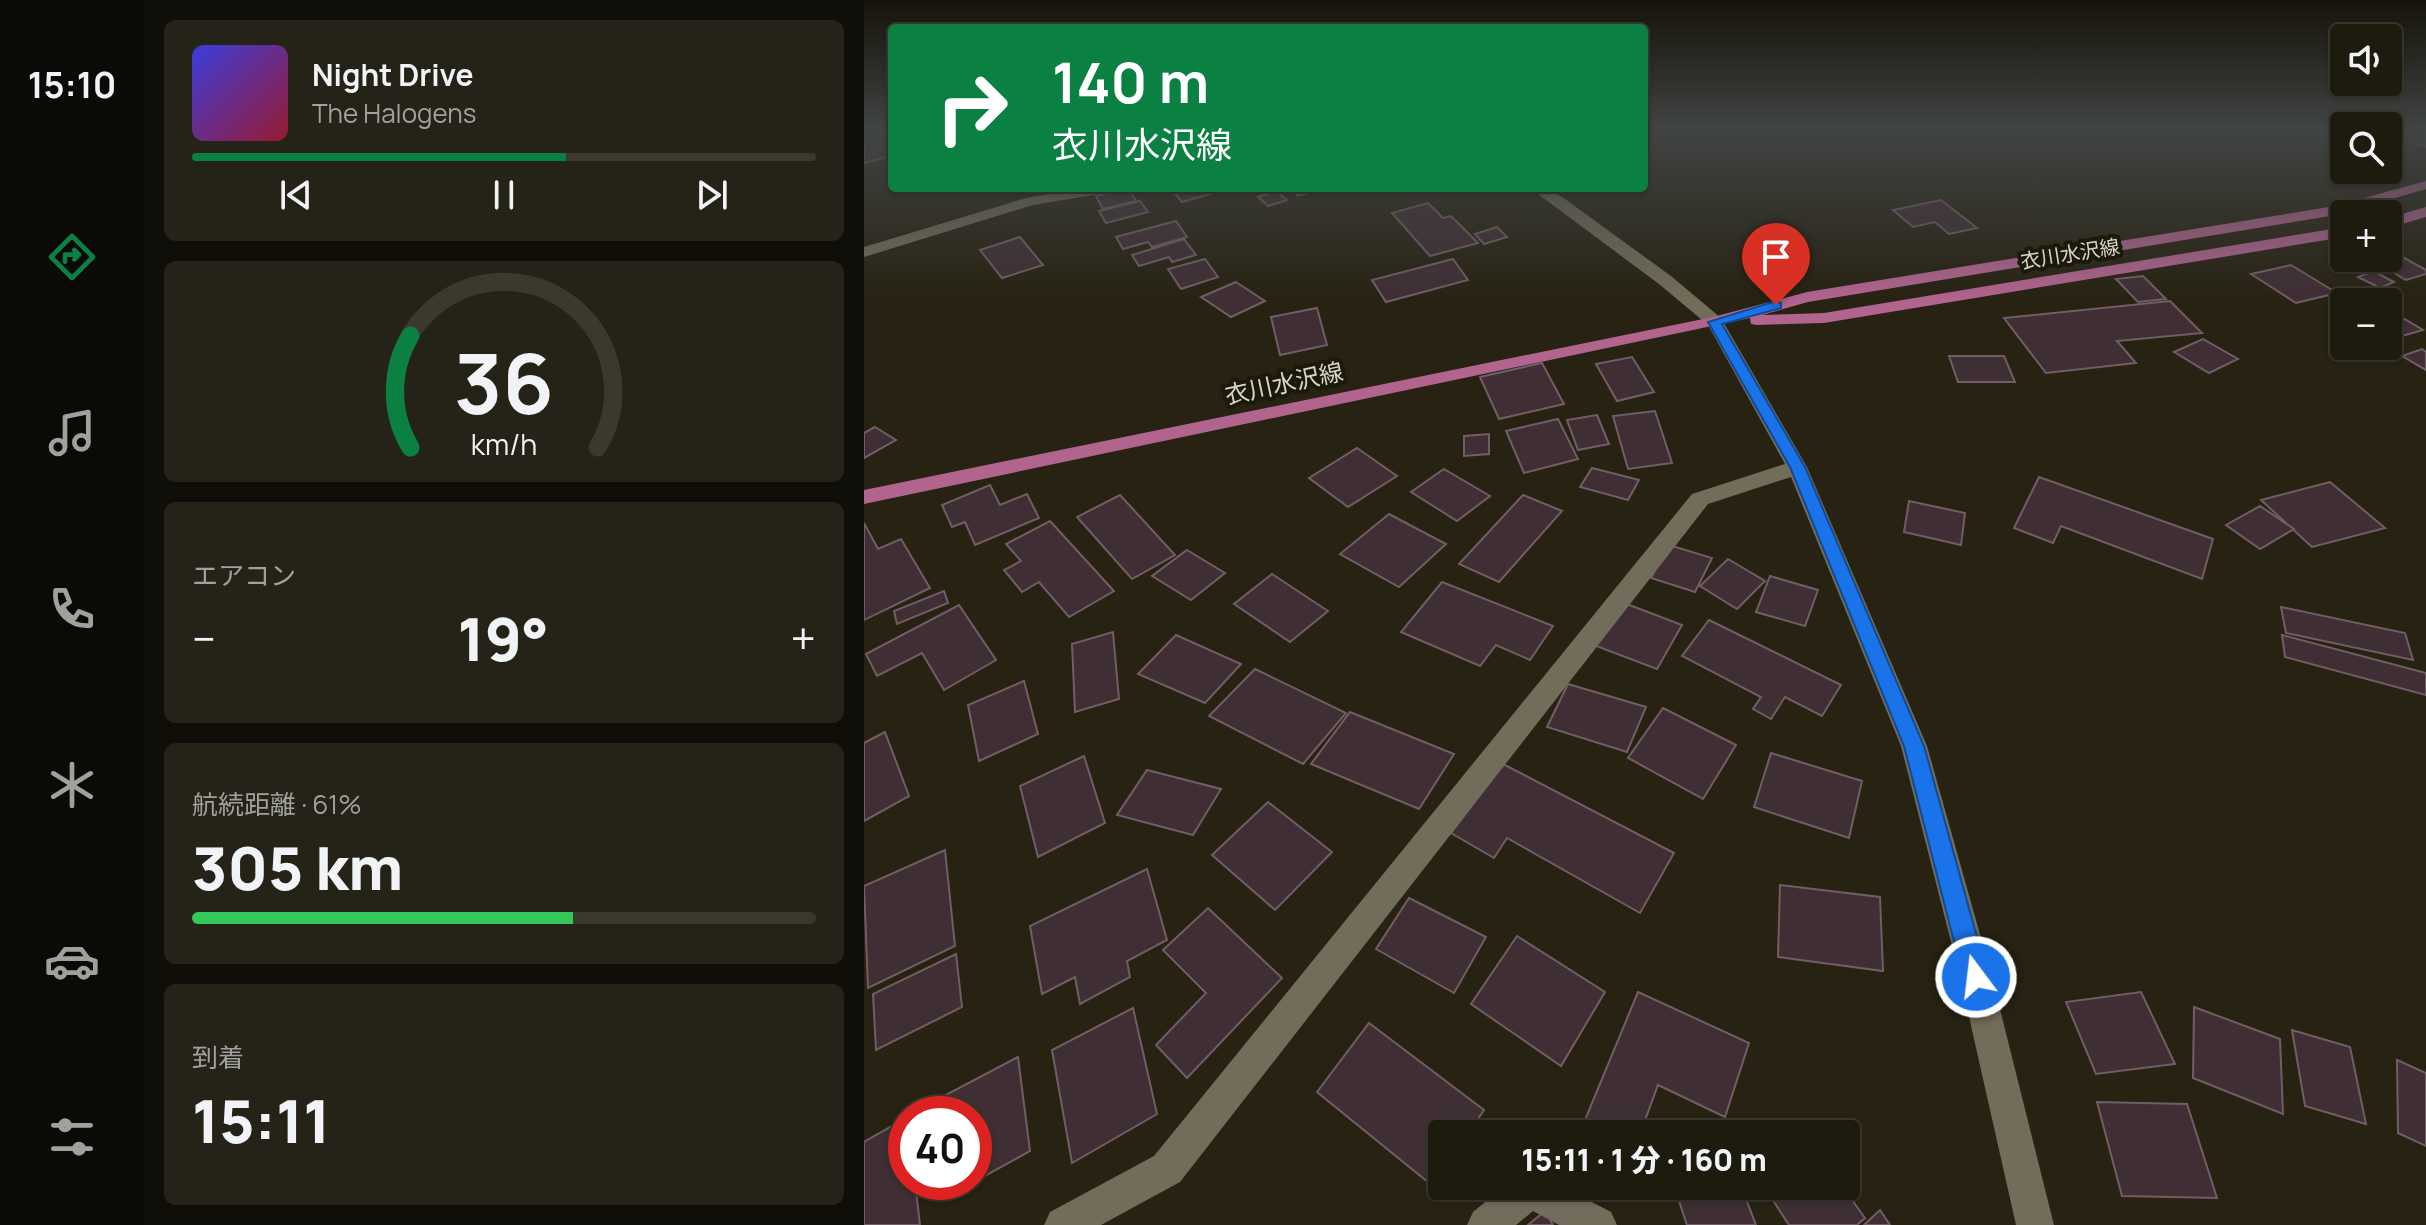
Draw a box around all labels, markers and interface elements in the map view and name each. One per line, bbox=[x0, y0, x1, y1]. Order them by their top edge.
map controls bbox=[2330, 24, 2402, 360]
button: sound bbox=[2330, 24, 2402, 96]
text: 140 m bbox=[1052, 43, 1209, 120]
text: Night Drive bbox=[312, 54, 474, 95]
icon: right bbox=[920, 56, 1024, 160]
text: 15:10 bbox=[28, 60, 116, 109]
text: The Halogens bbox=[312, 95, 476, 131]
button: search bbox=[2330, 112, 2402, 184]
text: 衣川水沢線 bbox=[1052, 120, 1232, 169]
icon: previous bbox=[274, 173, 318, 217]
icon: pause bbox=[482, 173, 526, 217]
icon: next bbox=[690, 173, 734, 217]
button: + bbox=[2330, 200, 2402, 272]
pin bbox=[1742, 223, 1810, 305]
icon: directions bbox=[44, 229, 100, 285]
street label: 衣川水沢線 bbox=[2018, 232, 2121, 275]
icon: arrive bbox=[1754, 235, 1798, 279]
button: − bbox=[2330, 288, 2402, 360]
text: 36 bbox=[454, 324, 554, 438]
street label: 衣川水沢線 bbox=[1222, 354, 1346, 411]
icon: music bbox=[44, 405, 100, 461]
text: km/h bbox=[471, 425, 537, 464]
text: エアコン bbox=[192, 557, 296, 593]
icon: phone bbox=[44, 581, 100, 637]
text: 19° bbox=[457, 597, 549, 679]
text: − bbox=[192, 608, 216, 668]
text: + bbox=[791, 608, 816, 668]
icon: climate bbox=[44, 757, 100, 813]
text: 航続距離 · 61% bbox=[192, 786, 362, 822]
text: 305 km bbox=[192, 826, 403, 908]
icon: car bbox=[44, 933, 100, 989]
position arrow bbox=[1934, 935, 2018, 1019]
text: 到着 bbox=[192, 1039, 244, 1075]
text: 15:11 bbox=[192, 1079, 330, 1161]
speed limit sign: 40 bbox=[888, 1096, 992, 1200]
icon: filters bbox=[44, 1109, 100, 1165]
text: 15:11 · 1 分 · 160 m bbox=[1521, 1139, 1767, 1180]

